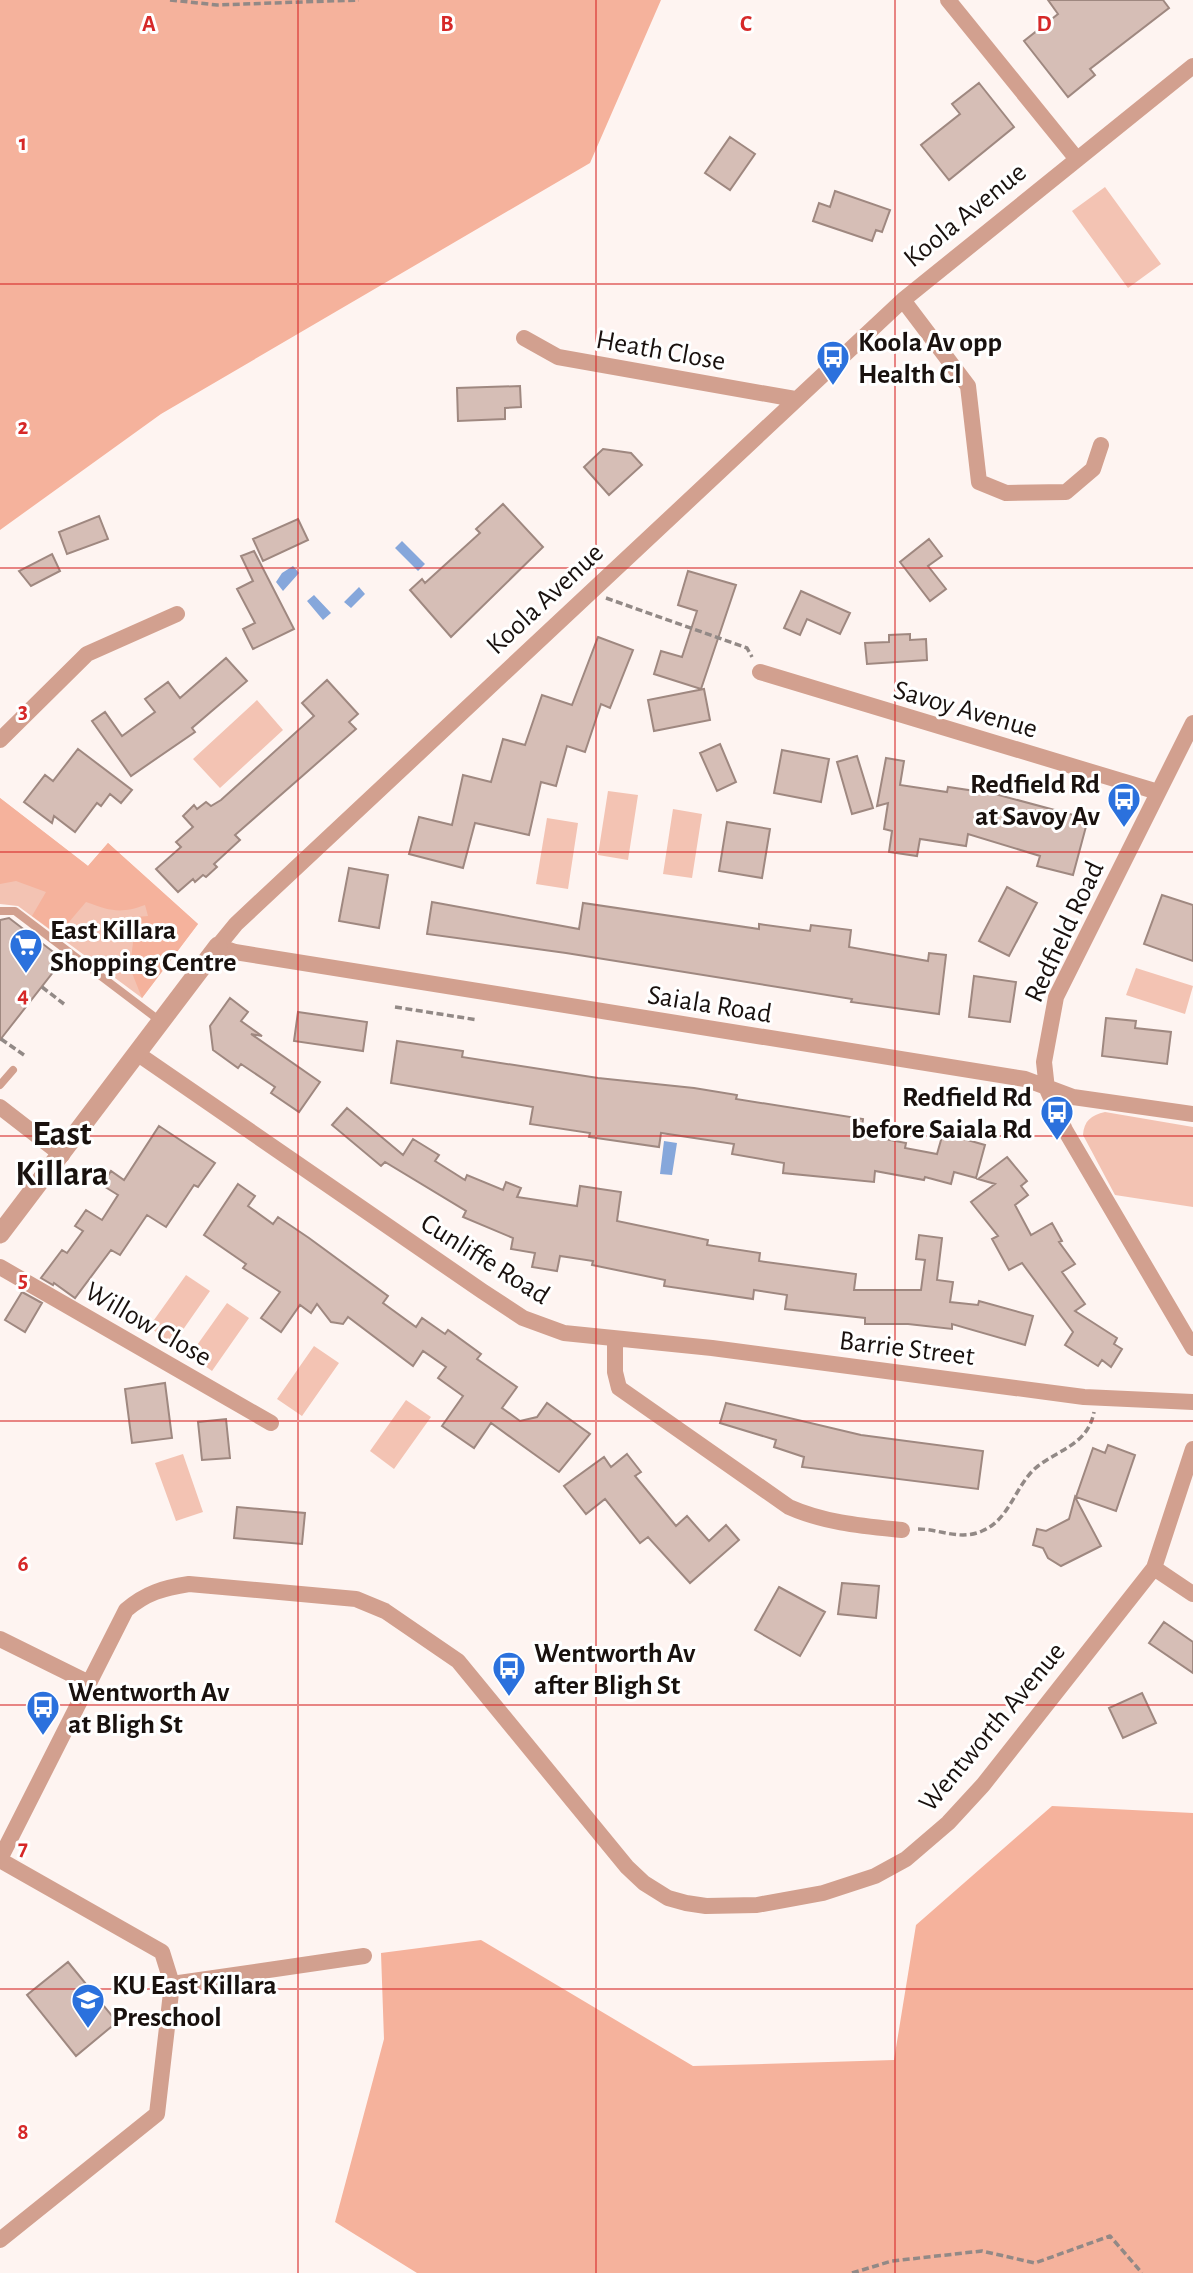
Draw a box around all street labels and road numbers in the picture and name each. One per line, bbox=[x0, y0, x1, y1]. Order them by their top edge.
street label: Koola Avenue bbox=[899, 158, 1032, 273]
street label: Heath Close bbox=[594, 326, 728, 376]
street label: Koola Avenue bbox=[482, 539, 609, 660]
street label: Savoy Avenue bbox=[890, 676, 1041, 744]
street label: Redfield Road bbox=[1020, 857, 1110, 1007]
street label: Saiala Road bbox=[646, 981, 774, 1029]
street label: Cunliffe Road bbox=[416, 1209, 554, 1310]
street label: Willow Close bbox=[80, 1277, 216, 1372]
street label: Barrie Street bbox=[838, 1327, 976, 1371]
street label: Wentworth Avenue bbox=[914, 1638, 1071, 1817]

